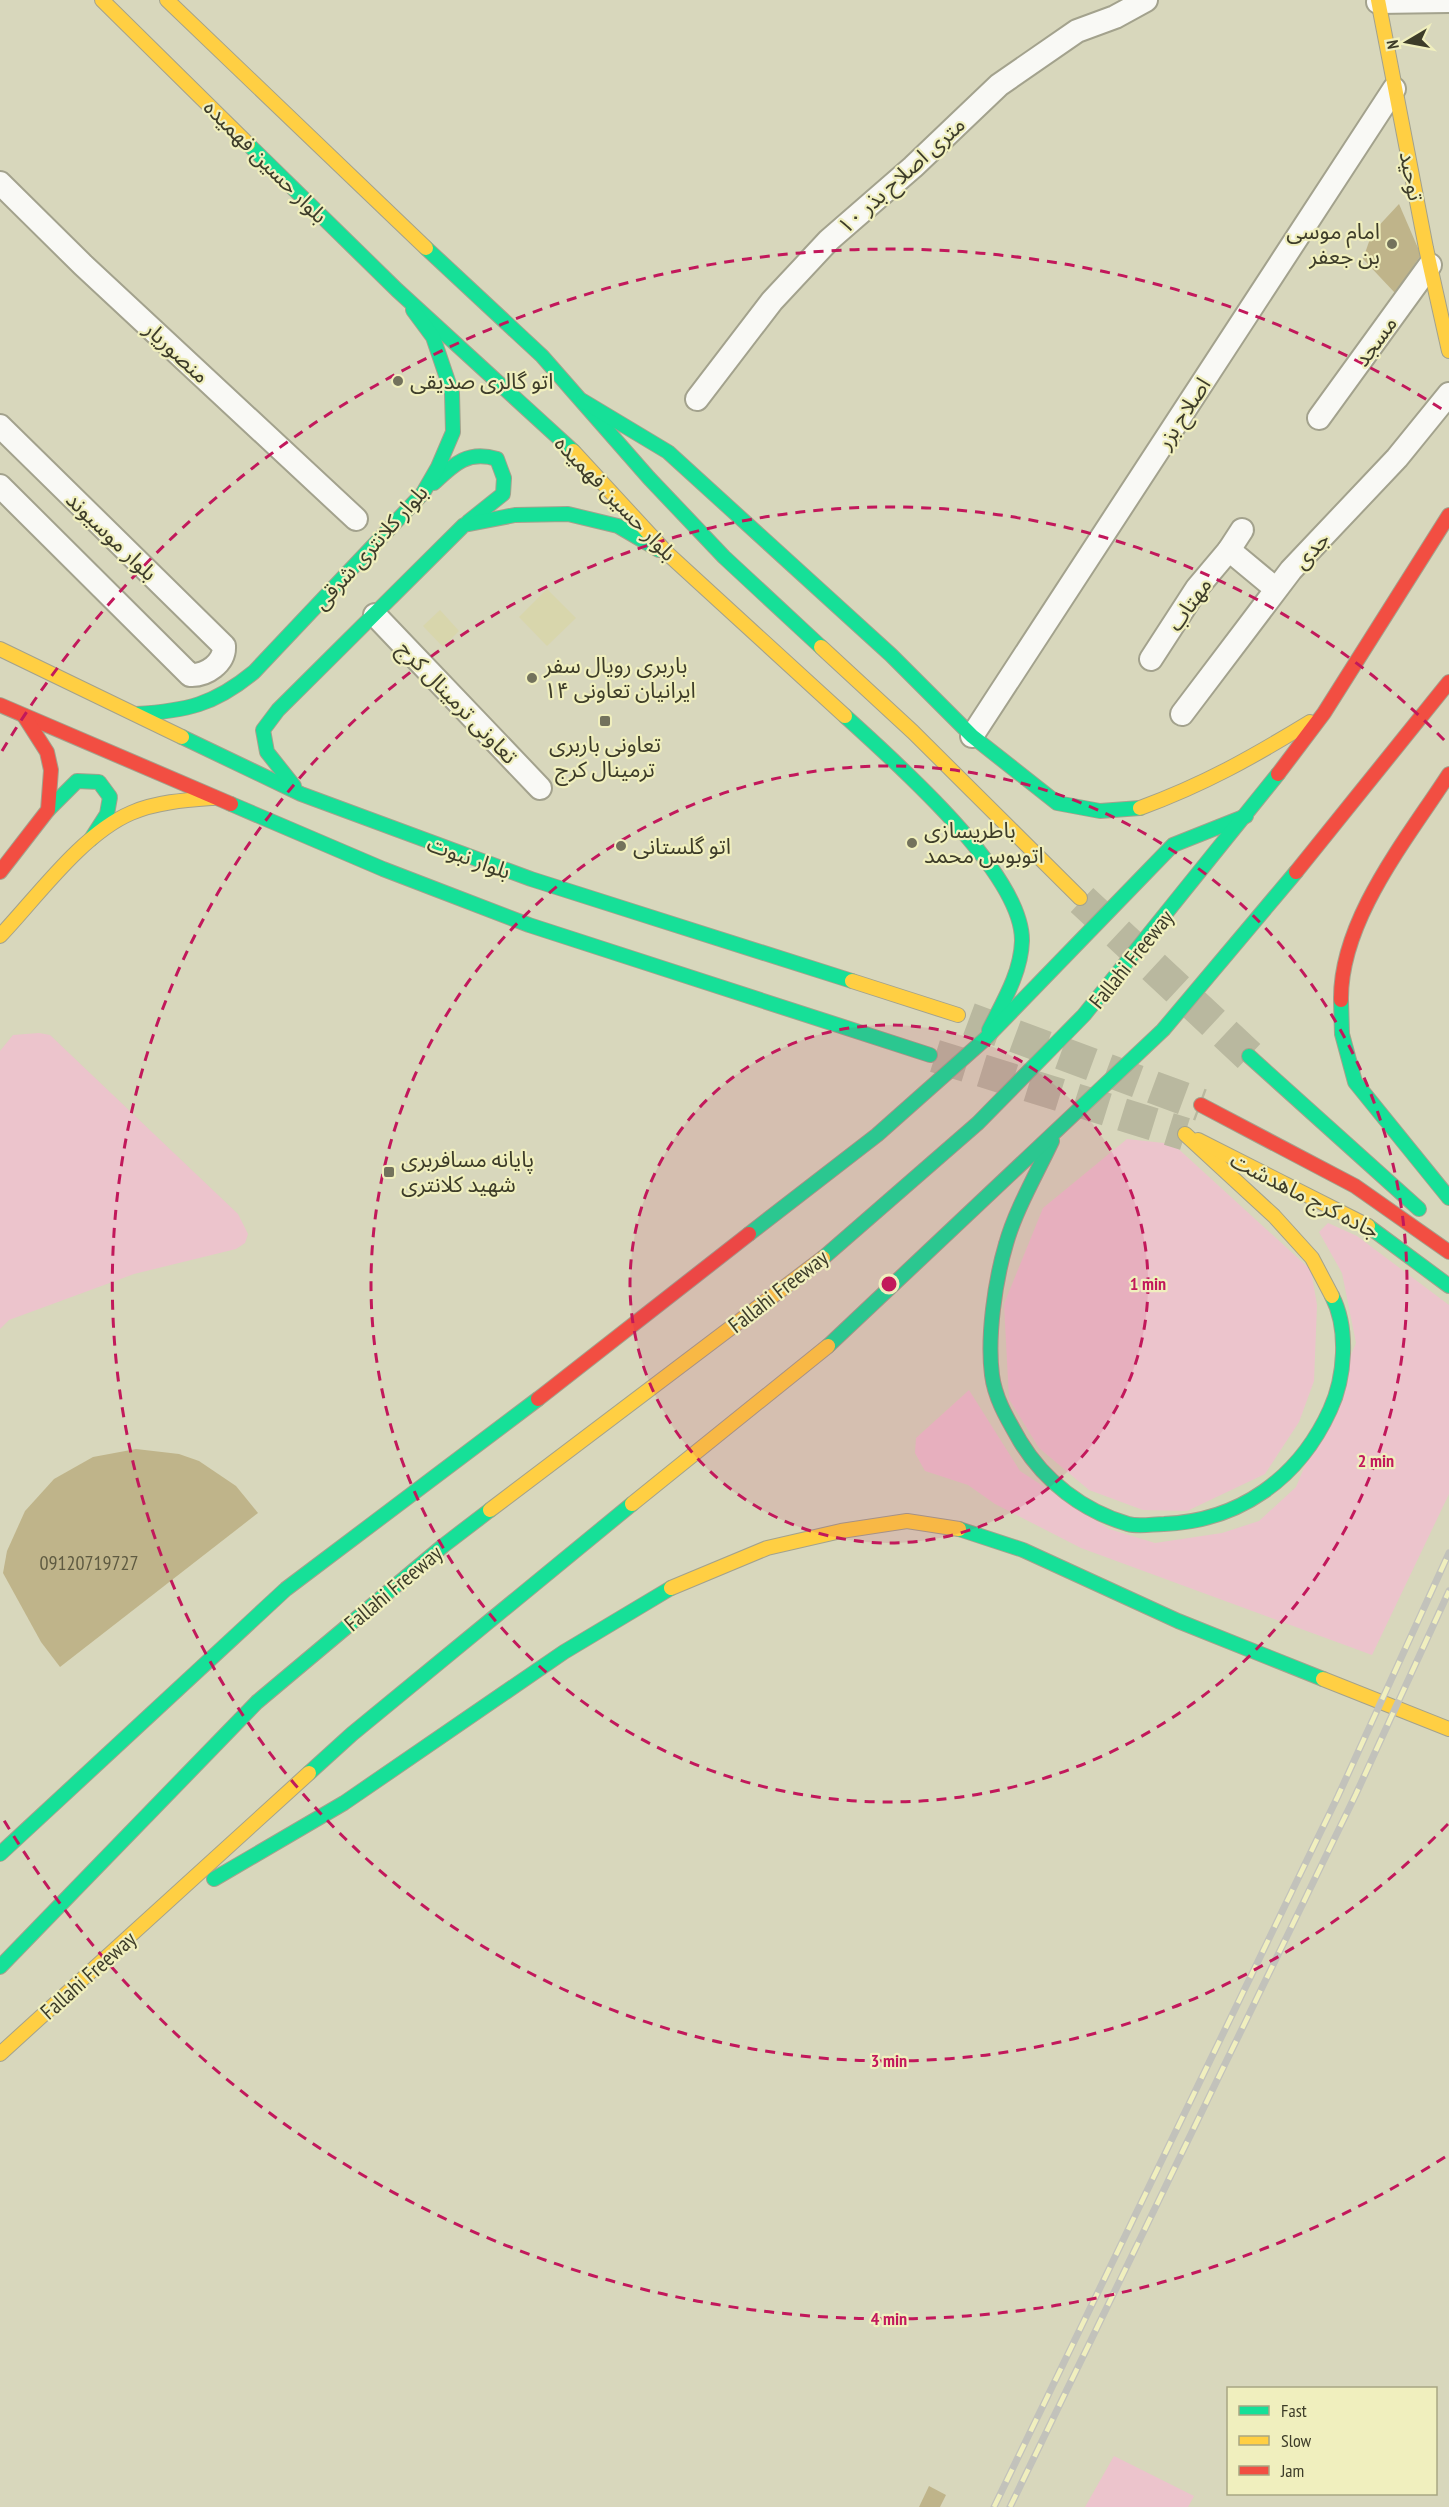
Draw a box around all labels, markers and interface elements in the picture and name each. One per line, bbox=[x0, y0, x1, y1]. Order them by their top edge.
north arrow bbox=[1377, 12, 1437, 72]
text: N bbox=[1382, 39, 1403, 51]
street label: بلوار حسین فهمیده bbox=[198, 93, 334, 229]
street label: ۱۰ متری اصلاح بذر bbox=[831, 110, 973, 242]
street label: توحید bbox=[1394, 149, 1430, 203]
place label: امام موسی بن جعفر bbox=[1286, 217, 1380, 270]
marker: امام موسی بن جعفر bbox=[1385, 237, 1399, 251]
street label: مسجد bbox=[1347, 310, 1403, 372]
street label: منصوریار bbox=[138, 314, 215, 389]
place label: اتو گالری صدیقی bbox=[410, 367, 553, 395]
street label: اصلاح بزر bbox=[1149, 372, 1219, 457]
marker: اتو گالری صدیقی bbox=[391, 374, 405, 388]
street label: بلوار حسین فهمیده bbox=[549, 429, 683, 567]
street label: بلوار کلانتری شرقی bbox=[307, 479, 433, 615]
street label: بلوار موسیوند bbox=[60, 486, 164, 586]
street label: جدی bbox=[1287, 525, 1335, 575]
street label: مهتاب bbox=[1161, 572, 1217, 636]
street label: تعاونی ترمینال کرج bbox=[390, 634, 524, 772]
place label: باربری رویال سفر ایرانیان تعاونی ۱۴ bbox=[543, 651, 696, 704]
marker: باربری رویال سفر ایرانیان تعاونی ۱۴ bbox=[525, 671, 539, 685]
marker: تعاونی باربری ترمینال کرج bbox=[598, 714, 612, 728]
place label: تعاونی باربری ترمینال کرج bbox=[549, 730, 661, 786]
place label: باطریسازی اتوبوس محمد bbox=[924, 816, 1044, 869]
street label: بلوار نبوت bbox=[424, 829, 514, 885]
place label: اتو گلستانی bbox=[633, 832, 731, 860]
marker: باطریسازی اتوبوس محمد bbox=[905, 836, 919, 850]
marker: اتو گلستانی bbox=[614, 839, 628, 853]
street label: Fallahi Freeway bbox=[1083, 903, 1180, 1014]
place label: پایانه مسافربری شهید کلانتری bbox=[401, 1145, 534, 1198]
street label: جاده کرج ماهدشت bbox=[1224, 1145, 1384, 1247]
marker: پایانه مسافربری شهید کلانتری bbox=[382, 1165, 396, 1179]
street label: Fallahi Freeway bbox=[722, 1243, 834, 1339]
text: 1 min bbox=[1130, 1272, 1166, 1295]
centre of rings bbox=[879, 1274, 899, 1294]
text: 2 min bbox=[1358, 1449, 1394, 1472]
street label: Fallahi Freeway bbox=[338, 1539, 448, 1637]
house number: 09120719727 bbox=[40, 1550, 139, 1576]
street label: Fallahi Freeway bbox=[34, 1924, 142, 2025]
text: 3 min bbox=[871, 2049, 907, 2072]
text: 4 min bbox=[871, 2307, 907, 2330]
legend bbox=[1227, 2387, 1437, 2495]
text: Fast bbox=[1281, 2399, 1307, 2422]
text: Slow bbox=[1281, 2429, 1312, 2452]
text: Jam bbox=[1280, 2459, 1304, 2482]

